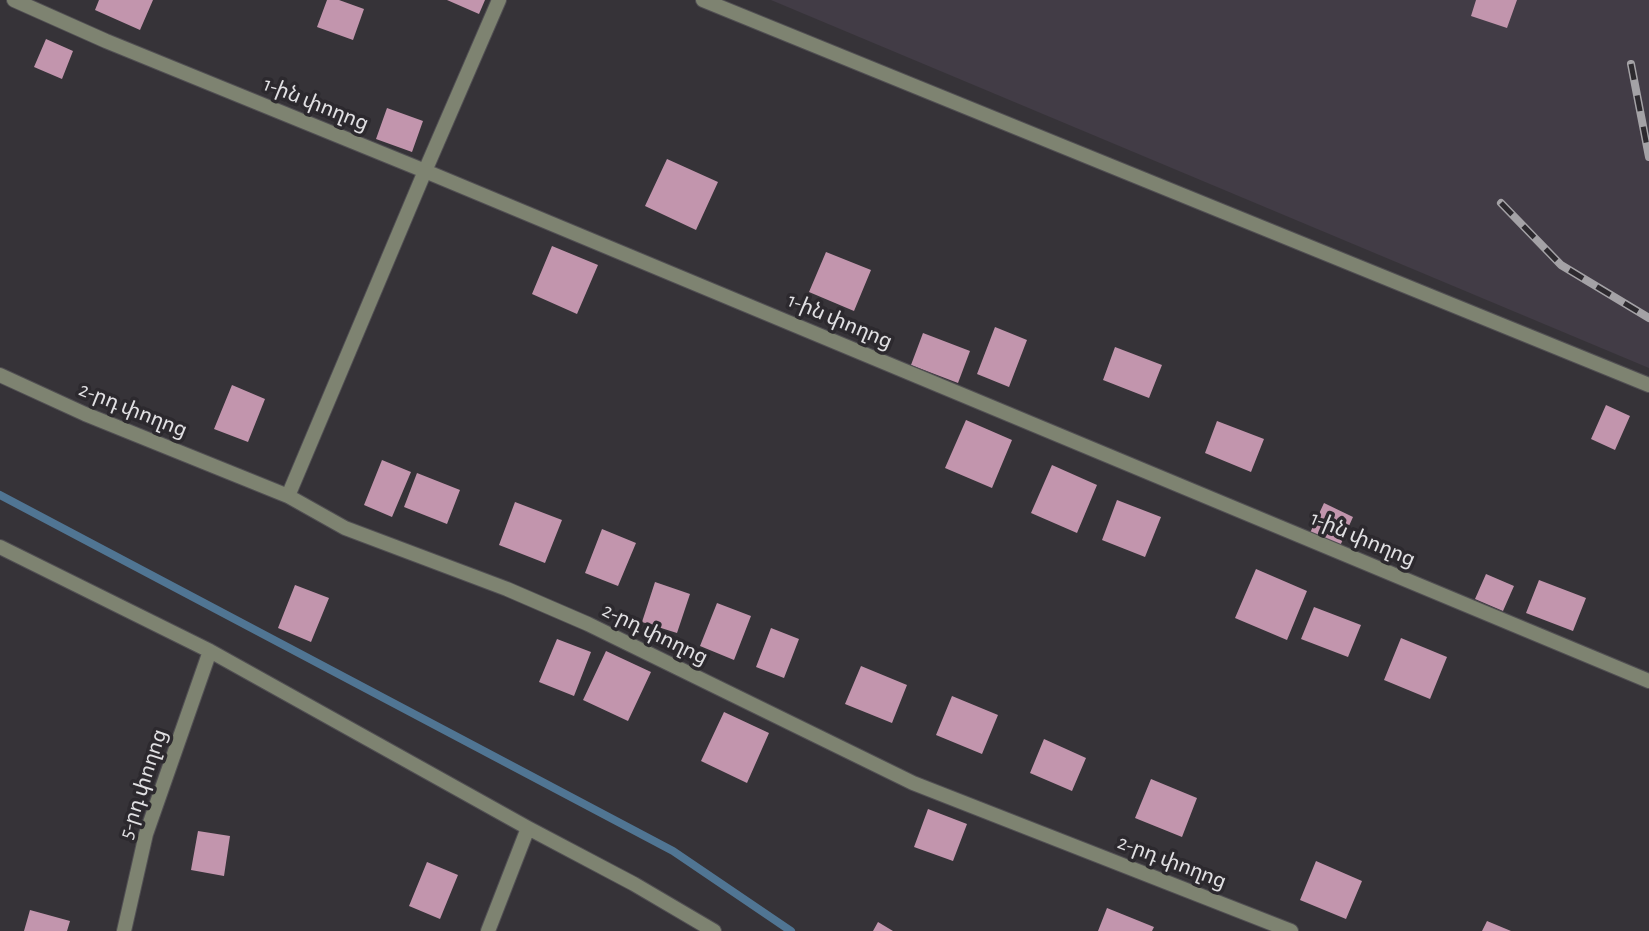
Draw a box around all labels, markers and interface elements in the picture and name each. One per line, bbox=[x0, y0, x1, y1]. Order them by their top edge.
street label: 1-ին փողոց bbox=[260, 71, 372, 137]
street label: 1-ին փողոց bbox=[784, 288, 896, 354]
street label: 2-րդ փողոց bbox=[75, 377, 191, 443]
street label: 1-ին փողոց bbox=[1307, 506, 1419, 572]
street label: 2-րդ փողոց bbox=[598, 598, 712, 670]
street label: 5-րդ փողոց bbox=[113, 726, 173, 842]
street label: 2-րդ փողոց bbox=[1114, 830, 1230, 894]

